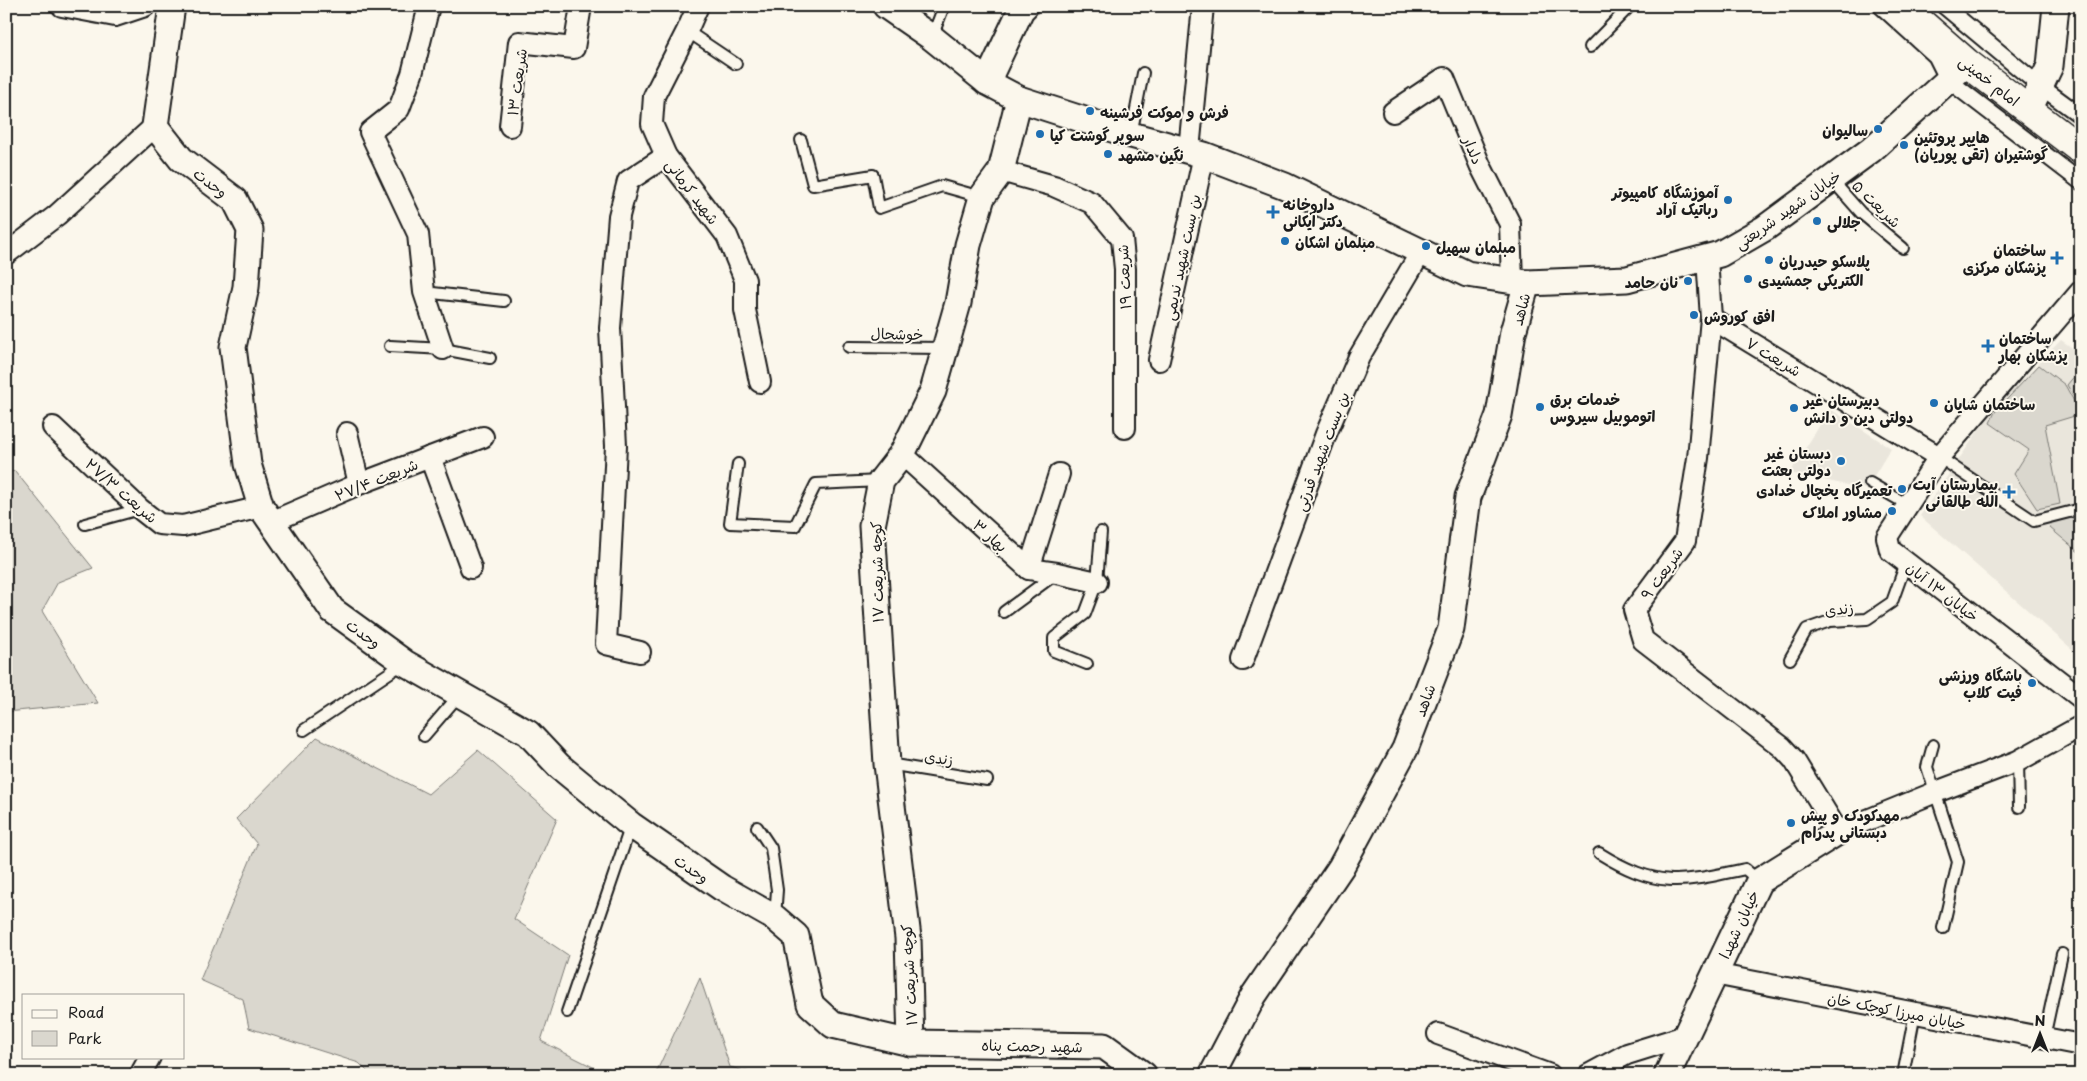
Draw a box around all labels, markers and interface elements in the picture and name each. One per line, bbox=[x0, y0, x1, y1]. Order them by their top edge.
street label: شریعت ۱۳ bbox=[500, 47, 532, 117]
street label: امام خمینی bbox=[1954, 49, 2025, 112]
place label: فرش و موکت فرشینه bbox=[1100, 100, 1229, 123]
marker: فرش و موکت فرشینه bbox=[1084, 105, 1096, 117]
place label: سالیوان bbox=[1822, 118, 1868, 141]
place label: سوپر گوشت کیا bbox=[1050, 123, 1145, 146]
marker: سالیوان bbox=[1872, 123, 1884, 135]
place label: هایپر پروتئین گوشتیران (تقی پوریان) bbox=[1914, 125, 2048, 165]
marker: سوپر گوشت کیا bbox=[1034, 128, 1046, 140]
street label: دلدار bbox=[1457, 132, 1490, 168]
marker: هایپر پروتئین گوشتیران (تقی پوریان) bbox=[1898, 139, 1910, 151]
place label: نگین مشهد bbox=[1118, 143, 1184, 166]
marker: نگین مشهد bbox=[1102, 148, 1114, 160]
street label: شهید کرمانی bbox=[661, 153, 725, 229]
street label: وحدت bbox=[189, 161, 233, 203]
street label: خیابان شهید شریعتی bbox=[1729, 164, 1845, 254]
street label: شریعت ۵ bbox=[1847, 174, 1907, 232]
place label: آموزشگاه کامپیوتر رباتیک آراد bbox=[1610, 180, 1719, 220]
street label: بن بست شهید ندیمی bbox=[1156, 192, 1206, 322]
place label: داروخانه دکتر ایکانی bbox=[1283, 192, 1343, 232]
marker: آموزشگاه کامپیوتر رباتیک آراد bbox=[1722, 194, 1734, 206]
marker: داروخانه دکتر ایکانی bbox=[1267, 206, 1279, 218]
place label: جلالی bbox=[1827, 210, 1861, 233]
marker: جلالی bbox=[1811, 215, 1823, 227]
place label: مبلمان اشکان bbox=[1295, 230, 1375, 253]
marker: مبلمان اشکان bbox=[1279, 235, 1291, 247]
place label: مبلمان سهیل bbox=[1436, 235, 1516, 258]
place label: ساختمان پزشکان مرکزی bbox=[1963, 238, 2047, 278]
marker: مبلمان سهیل bbox=[1420, 240, 1432, 252]
street label: شریعت ۱۹ bbox=[1110, 244, 1136, 310]
place label: پلاسکو حیدریان bbox=[1779, 249, 1870, 272]
marker: ساختمان پزشکان مرکزی bbox=[2050, 251, 2064, 265]
marker: پلاسکو حیدریان bbox=[1763, 254, 1775, 266]
place label: الکتریکی جمشیدی bbox=[1758, 268, 1864, 291]
place label: نان حامد bbox=[1625, 270, 1678, 293]
marker: الکتریکی جمشیدی bbox=[1742, 273, 1754, 285]
marker: نان حامد bbox=[1682, 275, 1694, 287]
street label: شاهد bbox=[1505, 290, 1535, 328]
place label: افق کوروش bbox=[1704, 304, 1775, 327]
marker: افق کوروش bbox=[1688, 309, 1700, 321]
street label: خوشحال bbox=[870, 321, 924, 345]
place label: ساختمان پزشکان بهار bbox=[1997, 326, 2068, 366]
street label: شریعت ۷ bbox=[1742, 330, 1806, 382]
marker: ساختمان پزشکان بهار bbox=[1981, 339, 1995, 353]
place label: خدمات برق اتوموبیل سیروس bbox=[1550, 387, 1655, 427]
street label: بن بست شهید قدرتی bbox=[1288, 388, 1354, 514]
place label: دبیرستان غیر دولتی دین و دانش bbox=[1802, 388, 1913, 428]
place label: ساختمان شایان bbox=[1944, 392, 2035, 415]
marker: ساختمان شایان bbox=[1928, 397, 1940, 409]
marker: خدمات برق اتوموبیل سیروس bbox=[1534, 401, 1546, 413]
marker: دبیرستان غیر دولتی دین و دانش bbox=[1788, 402, 1800, 414]
place label: دبستان غیر دولتی بعثت bbox=[1762, 441, 1831, 481]
street label: شریعت ۲۷/۳ bbox=[81, 452, 163, 528]
street label: شریعت ۲۷/۴ bbox=[331, 452, 421, 506]
marker: دبستان غیر دولتی بعثت bbox=[1835, 455, 1847, 467]
place label: بیمارستان آیت الله طالقانی bbox=[1913, 472, 1998, 512]
place label: تعمیرگاه یخچال خدادی bbox=[1756, 478, 1893, 501]
marker: تعمیرگاه یخچال خدادی bbox=[1896, 483, 1908, 495]
marker: بیمارستان آیت الله طالقانی bbox=[2002, 485, 2016, 499]
place label: مشاور املاک bbox=[1803, 500, 1882, 523]
marker: مشاور املاک bbox=[1886, 505, 1898, 517]
street label: بهار ۳ bbox=[968, 513, 1014, 557]
street label: کوچه شریعت ۱۷ bbox=[864, 521, 888, 623]
street label: شریعت ۹ bbox=[1634, 542, 1688, 604]
street label: خیابان ۱۳ آبان bbox=[1902, 555, 1984, 627]
street label: زندی bbox=[1823, 595, 1855, 621]
street label: وحدت bbox=[342, 613, 386, 653]
place label: باشگاه ورزشی فیت کلاب bbox=[1939, 663, 2022, 703]
marker: باشگاه ورزشی فیت کلاب bbox=[2026, 677, 2038, 689]
street label: شاهد bbox=[1407, 681, 1441, 719]
street label: زندی bbox=[923, 743, 955, 771]
place label: مهدکودک و پیش دبستانی پدرام bbox=[1801, 803, 1900, 844]
marker: مهدکودک و پیش دبستانی پدرام bbox=[1785, 817, 1797, 829]
street label: وحدت bbox=[670, 848, 714, 888]
street label: خیابان شهدا bbox=[1712, 886, 1764, 962]
street label: کوچه شریعت ۱۷ bbox=[894, 924, 922, 1026]
street label: خیابان میرزا کوچک خان bbox=[1826, 985, 1968, 1035]
legend bbox=[22, 994, 185, 1058]
text: Road bbox=[68, 1000, 104, 1023]
north arrow bbox=[2014, 1008, 2064, 1058]
text: N bbox=[2034, 1010, 2046, 1031]
text: Park bbox=[68, 1026, 102, 1049]
street label: شهید رحمت پناه bbox=[981, 1033, 1083, 1057]

